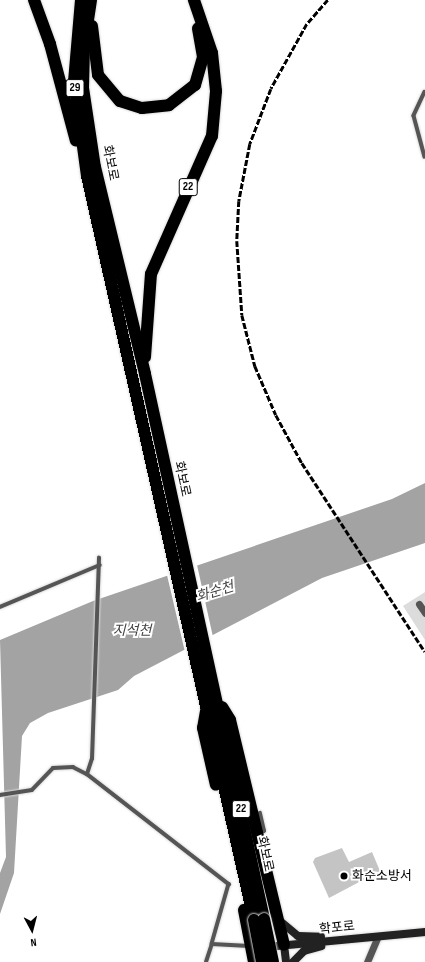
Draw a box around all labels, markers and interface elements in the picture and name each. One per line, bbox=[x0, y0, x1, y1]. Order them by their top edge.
road number: 29 bbox=[65, 78, 85, 98]
street label: 화보로 bbox=[99, 144, 121, 182]
road number: 22 bbox=[178, 177, 198, 197]
street label: 화보로 bbox=[171, 460, 193, 498]
water label: 화순천 bbox=[194, 578, 236, 606]
water label: 지석천 bbox=[113, 623, 151, 639]
road number: 22 bbox=[231, 799, 251, 819]
street label: 화보로 bbox=[254, 835, 276, 873]
place label: 화순소방서 bbox=[352, 868, 412, 884]
marker: 화순소방서 bbox=[339, 871, 349, 881]
north arrow bbox=[12, 910, 52, 950]
street label: 학포로 bbox=[318, 918, 356, 938]
text: N bbox=[30, 936, 37, 949]

